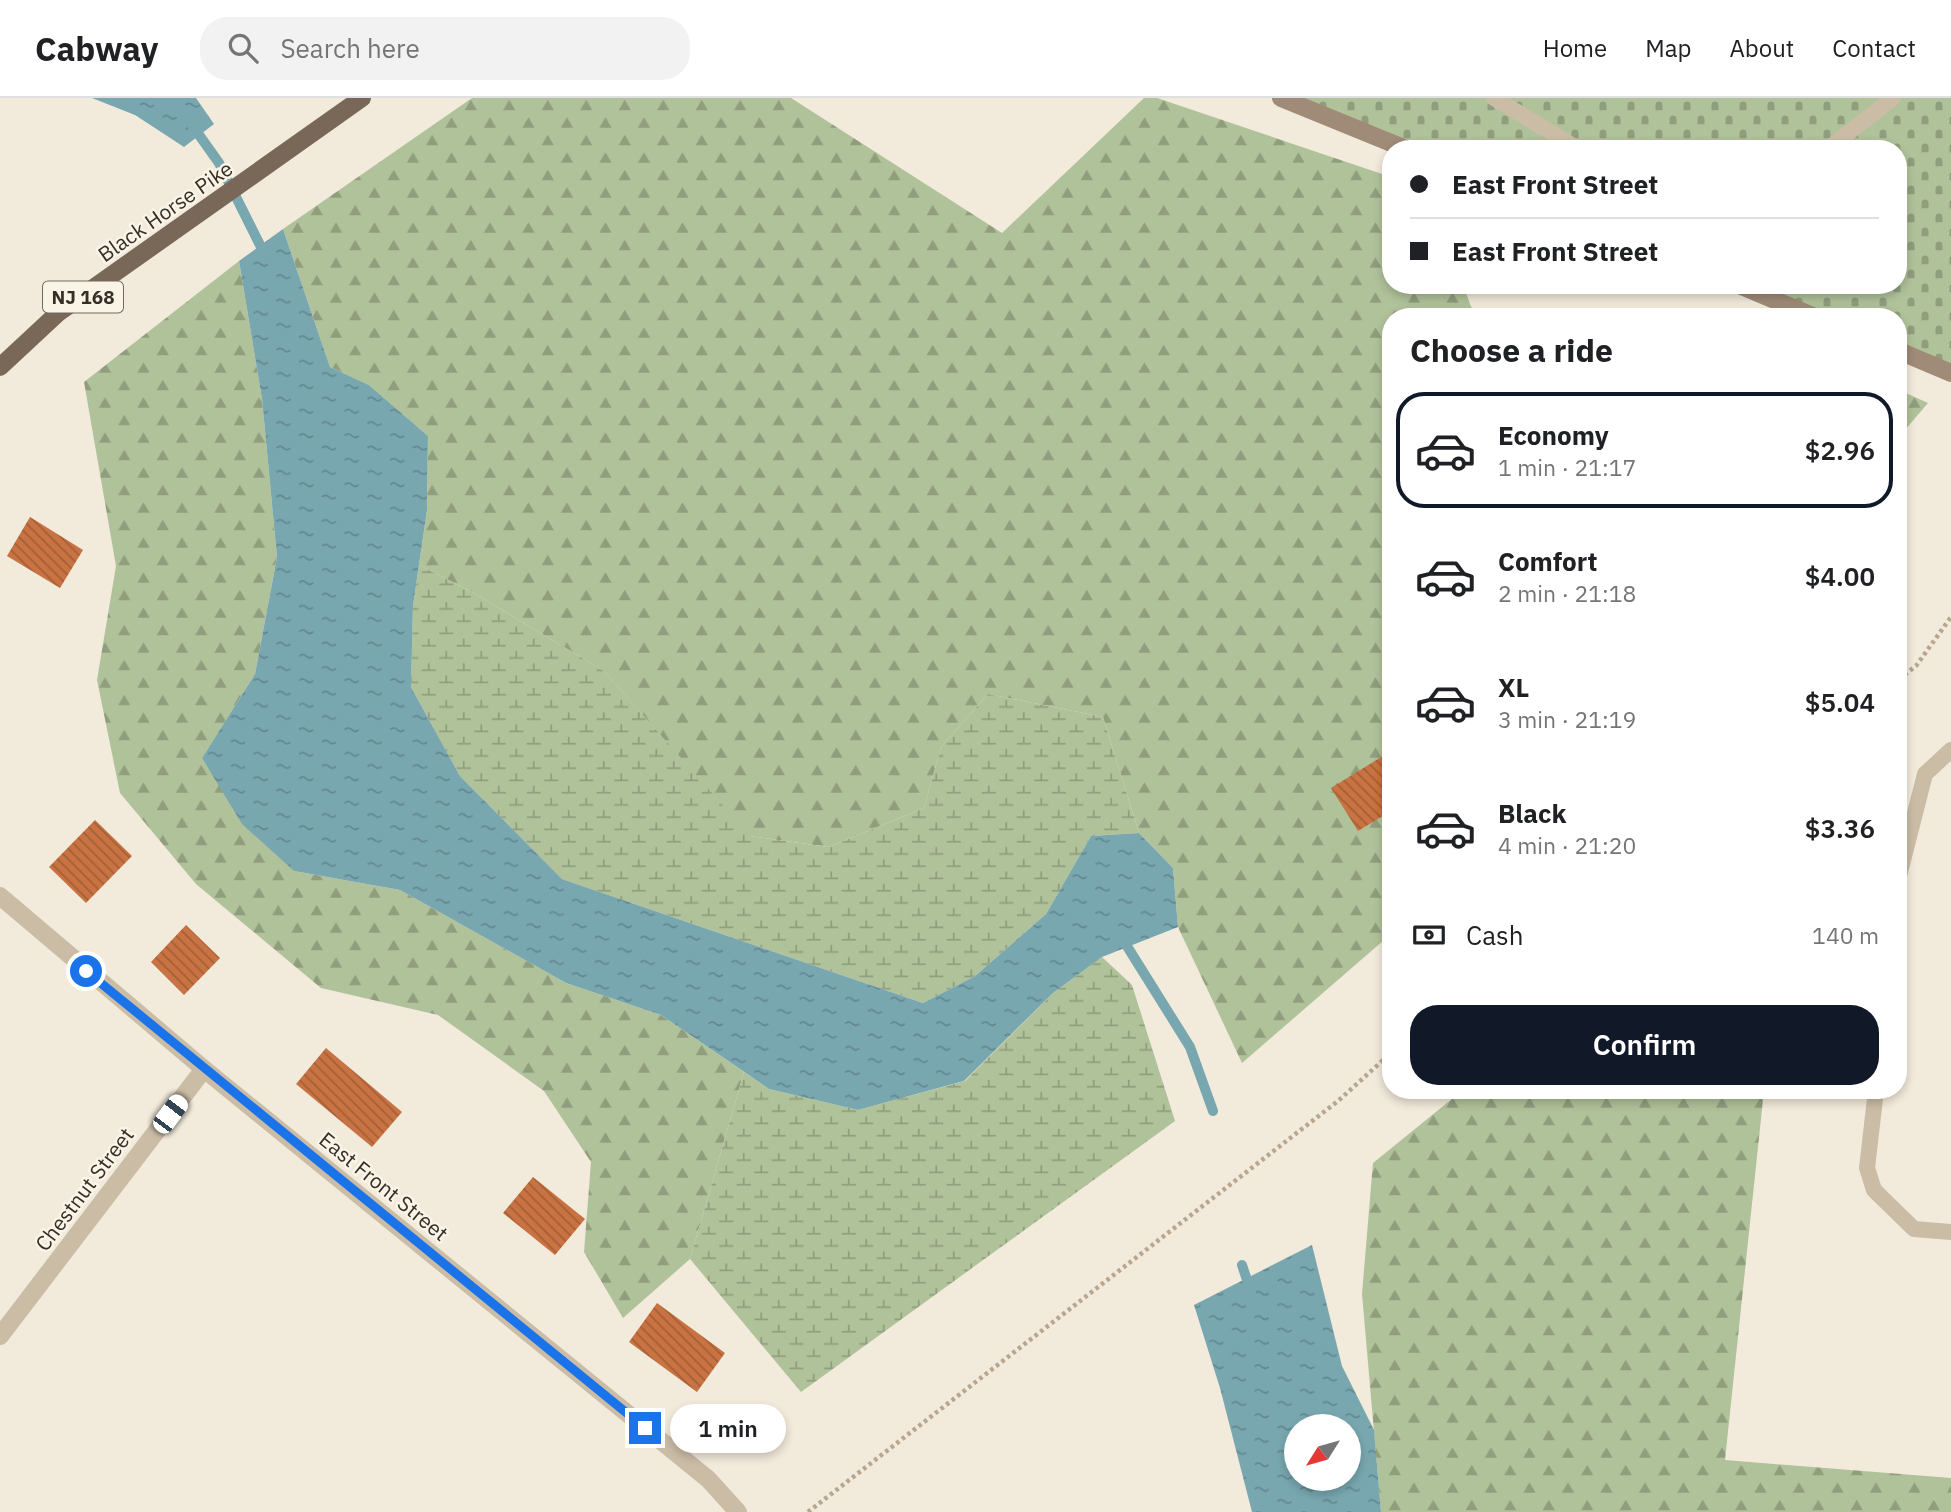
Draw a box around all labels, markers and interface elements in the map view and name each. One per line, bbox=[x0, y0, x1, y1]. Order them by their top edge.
search box bbox=[200, 17, 690, 80]
text: Cabway bbox=[35, 27, 158, 70]
icon: search bbox=[224, 29, 262, 67]
text: Search here bbox=[280, 31, 420, 65]
text: Home bbox=[1543, 32, 1607, 64]
text: Map bbox=[1645, 32, 1691, 64]
text: About bbox=[1729, 32, 1794, 64]
text: Contact bbox=[1832, 32, 1916, 64]
street label: Black Horse Pike bbox=[92, 154, 238, 268]
text: East Front Street bbox=[1452, 167, 1658, 201]
text: East Front Street bbox=[1452, 234, 1658, 268]
road number: NJ 168 bbox=[43, 281, 123, 312]
text: Choose a ride bbox=[1410, 329, 1613, 371]
text: Economy bbox=[1498, 418, 1609, 452]
icon: car bbox=[1414, 419, 1477, 482]
text: $2.96 bbox=[1805, 433, 1875, 467]
text: 1 min · 21:17 bbox=[1498, 452, 1636, 482]
text: Comfort bbox=[1498, 544, 1597, 578]
icon: car bbox=[1414, 545, 1477, 608]
text: $4.00 bbox=[1805, 559, 1875, 593]
text: 2 min · 21:18 bbox=[1498, 578, 1636, 608]
text: XL bbox=[1498, 670, 1529, 704]
icon: car bbox=[1414, 671, 1477, 734]
text: $5.04 bbox=[1805, 685, 1875, 719]
text: 3 min · 21:19 bbox=[1498, 704, 1636, 734]
text: Black bbox=[1498, 796, 1566, 830]
icon: car bbox=[1414, 797, 1477, 860]
text: $3.36 bbox=[1805, 811, 1875, 845]
text: 4 min · 21:20 bbox=[1498, 830, 1636, 860]
icon: cash bbox=[1410, 916, 1448, 954]
text: Cash bbox=[1466, 918, 1523, 952]
text: 140 m bbox=[1812, 920, 1879, 950]
route start bbox=[70, 955, 102, 987]
button: Confirm bbox=[1410, 1005, 1879, 1085]
car bbox=[149, 1091, 192, 1137]
street label: Chestnut Street bbox=[28, 1122, 140, 1256]
street label: East Front Street bbox=[314, 1125, 454, 1247]
callout: 1 min bbox=[670, 1404, 785, 1452]
route end bbox=[629, 1412, 661, 1444]
text: 1 min bbox=[698, 1413, 758, 1443]
north arrow bbox=[1284, 1414, 1362, 1491]
map controls bbox=[1284, 1414, 1361, 1491]

